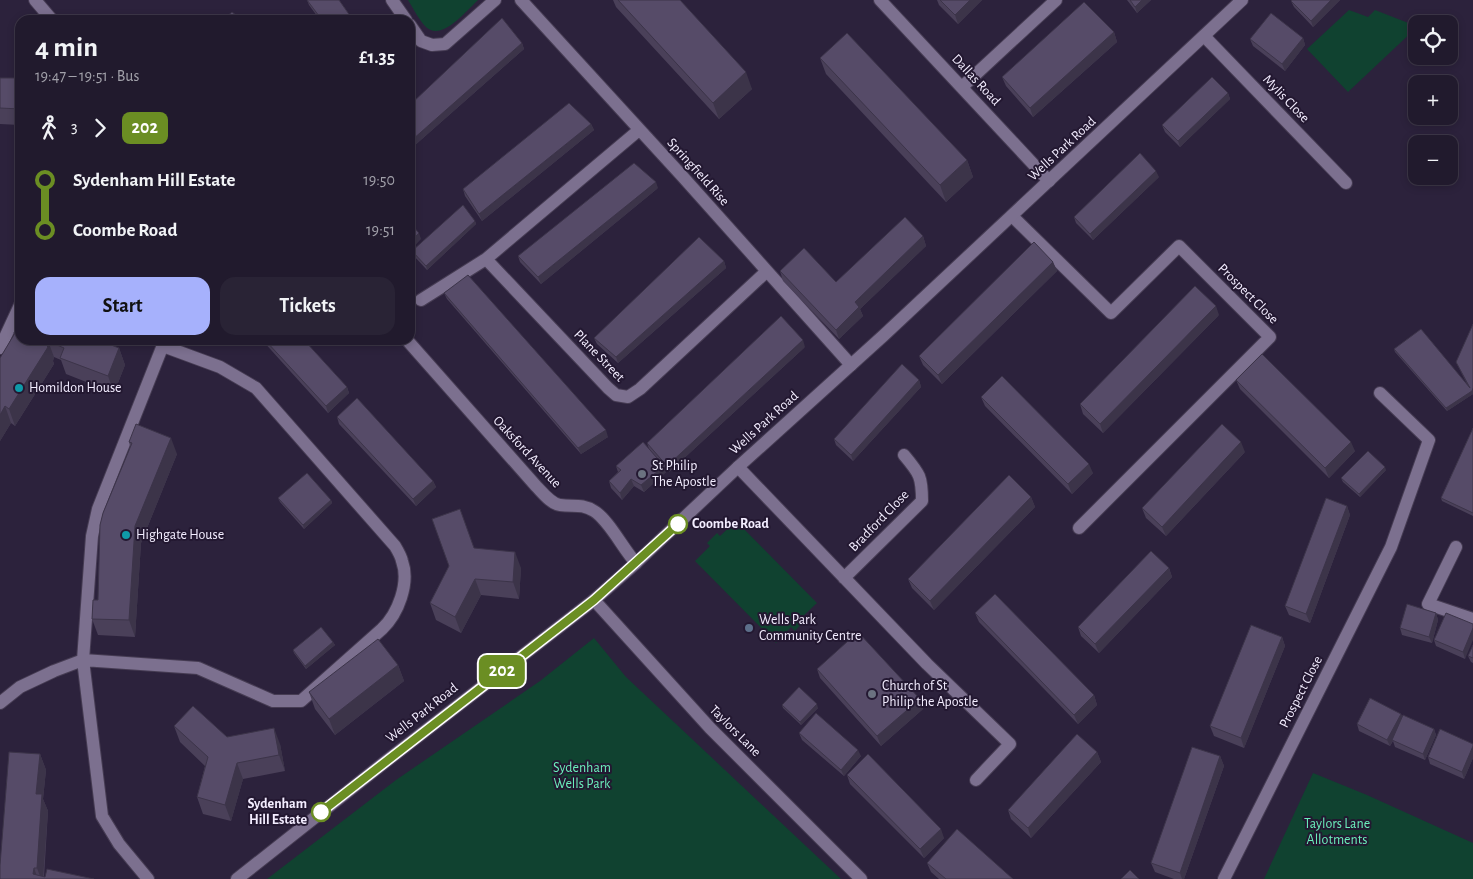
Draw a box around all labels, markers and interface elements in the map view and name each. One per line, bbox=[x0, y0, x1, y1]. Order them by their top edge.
map controls bbox=[1408, 15, 1458, 185]
button: locate bbox=[1408, 15, 1458, 65]
text: 4 min bbox=[35, 34, 98, 62]
text: £1.35 bbox=[359, 48, 395, 67]
street label: Dallas Road bbox=[949, 52, 1003, 108]
text: 19:47 – 19:51 · Bus bbox=[35, 68, 139, 84]
street label: Mylis Close bbox=[1260, 72, 1312, 126]
button: + bbox=[1408, 75, 1458, 125]
icon: walk bbox=[35, 114, 63, 142]
icon: forward bbox=[86, 114, 114, 142]
street label: Wells Park Road bbox=[1025, 114, 1099, 184]
text: 3 bbox=[71, 119, 78, 135]
text: 202 bbox=[132, 119, 158, 137]
button: − bbox=[1408, 135, 1458, 185]
street label: Springfield Rise bbox=[664, 136, 732, 208]
text: Sydenham Hill Estate bbox=[73, 171, 236, 190]
text: 19:50 bbox=[363, 172, 395, 188]
text: Coombe Road bbox=[73, 221, 177, 240]
text: 19:51 bbox=[366, 222, 395, 238]
street label: Prospect Close bbox=[1215, 261, 1281, 327]
button: Start bbox=[35, 277, 210, 335]
button: Tickets bbox=[220, 277, 395, 335]
street label: Plane Street bbox=[571, 327, 627, 385]
place label: Homildon House bbox=[29, 381, 122, 395]
marker: Homildon House bbox=[13, 382, 25, 394]
street label: Wells Park Road bbox=[727, 389, 801, 457]
street label: Oaksford Avenue bbox=[490, 413, 564, 491]
place label: St Philip The Apostle bbox=[652, 459, 716, 489]
marker: St Philip The Apostle bbox=[636, 468, 648, 480]
street label: Bradford Close bbox=[846, 488, 912, 554]
marker: Coombe Road bbox=[668, 514, 688, 534]
place label: Coombe Road bbox=[692, 517, 770, 531]
place label: Highgate House bbox=[136, 528, 224, 542]
marker: Highgate House bbox=[120, 529, 132, 541]
place label: Wells Park Community Centre bbox=[759, 613, 861, 643]
marker: Wells Park Community Centre bbox=[743, 622, 755, 634]
street label: Prospect Close bbox=[1277, 654, 1325, 730]
line badge: 202 bbox=[473, 655, 531, 687]
text: 202 bbox=[489, 662, 515, 680]
place label: Church of St Philip the Apostle bbox=[882, 679, 978, 709]
street label: Wells Park Road bbox=[383, 681, 461, 745]
marker: Church of St Philip the Apostle bbox=[866, 688, 878, 700]
street label: Taylors Lane bbox=[707, 703, 763, 759]
park label: Sydenham Wells Park bbox=[553, 761, 611, 791]
place label: Sydenham Hill Estate bbox=[247, 797, 307, 827]
marker: Sydenham Hill Estate bbox=[311, 802, 331, 822]
park label: Taylors Lane Allotments bbox=[1304, 817, 1370, 847]

